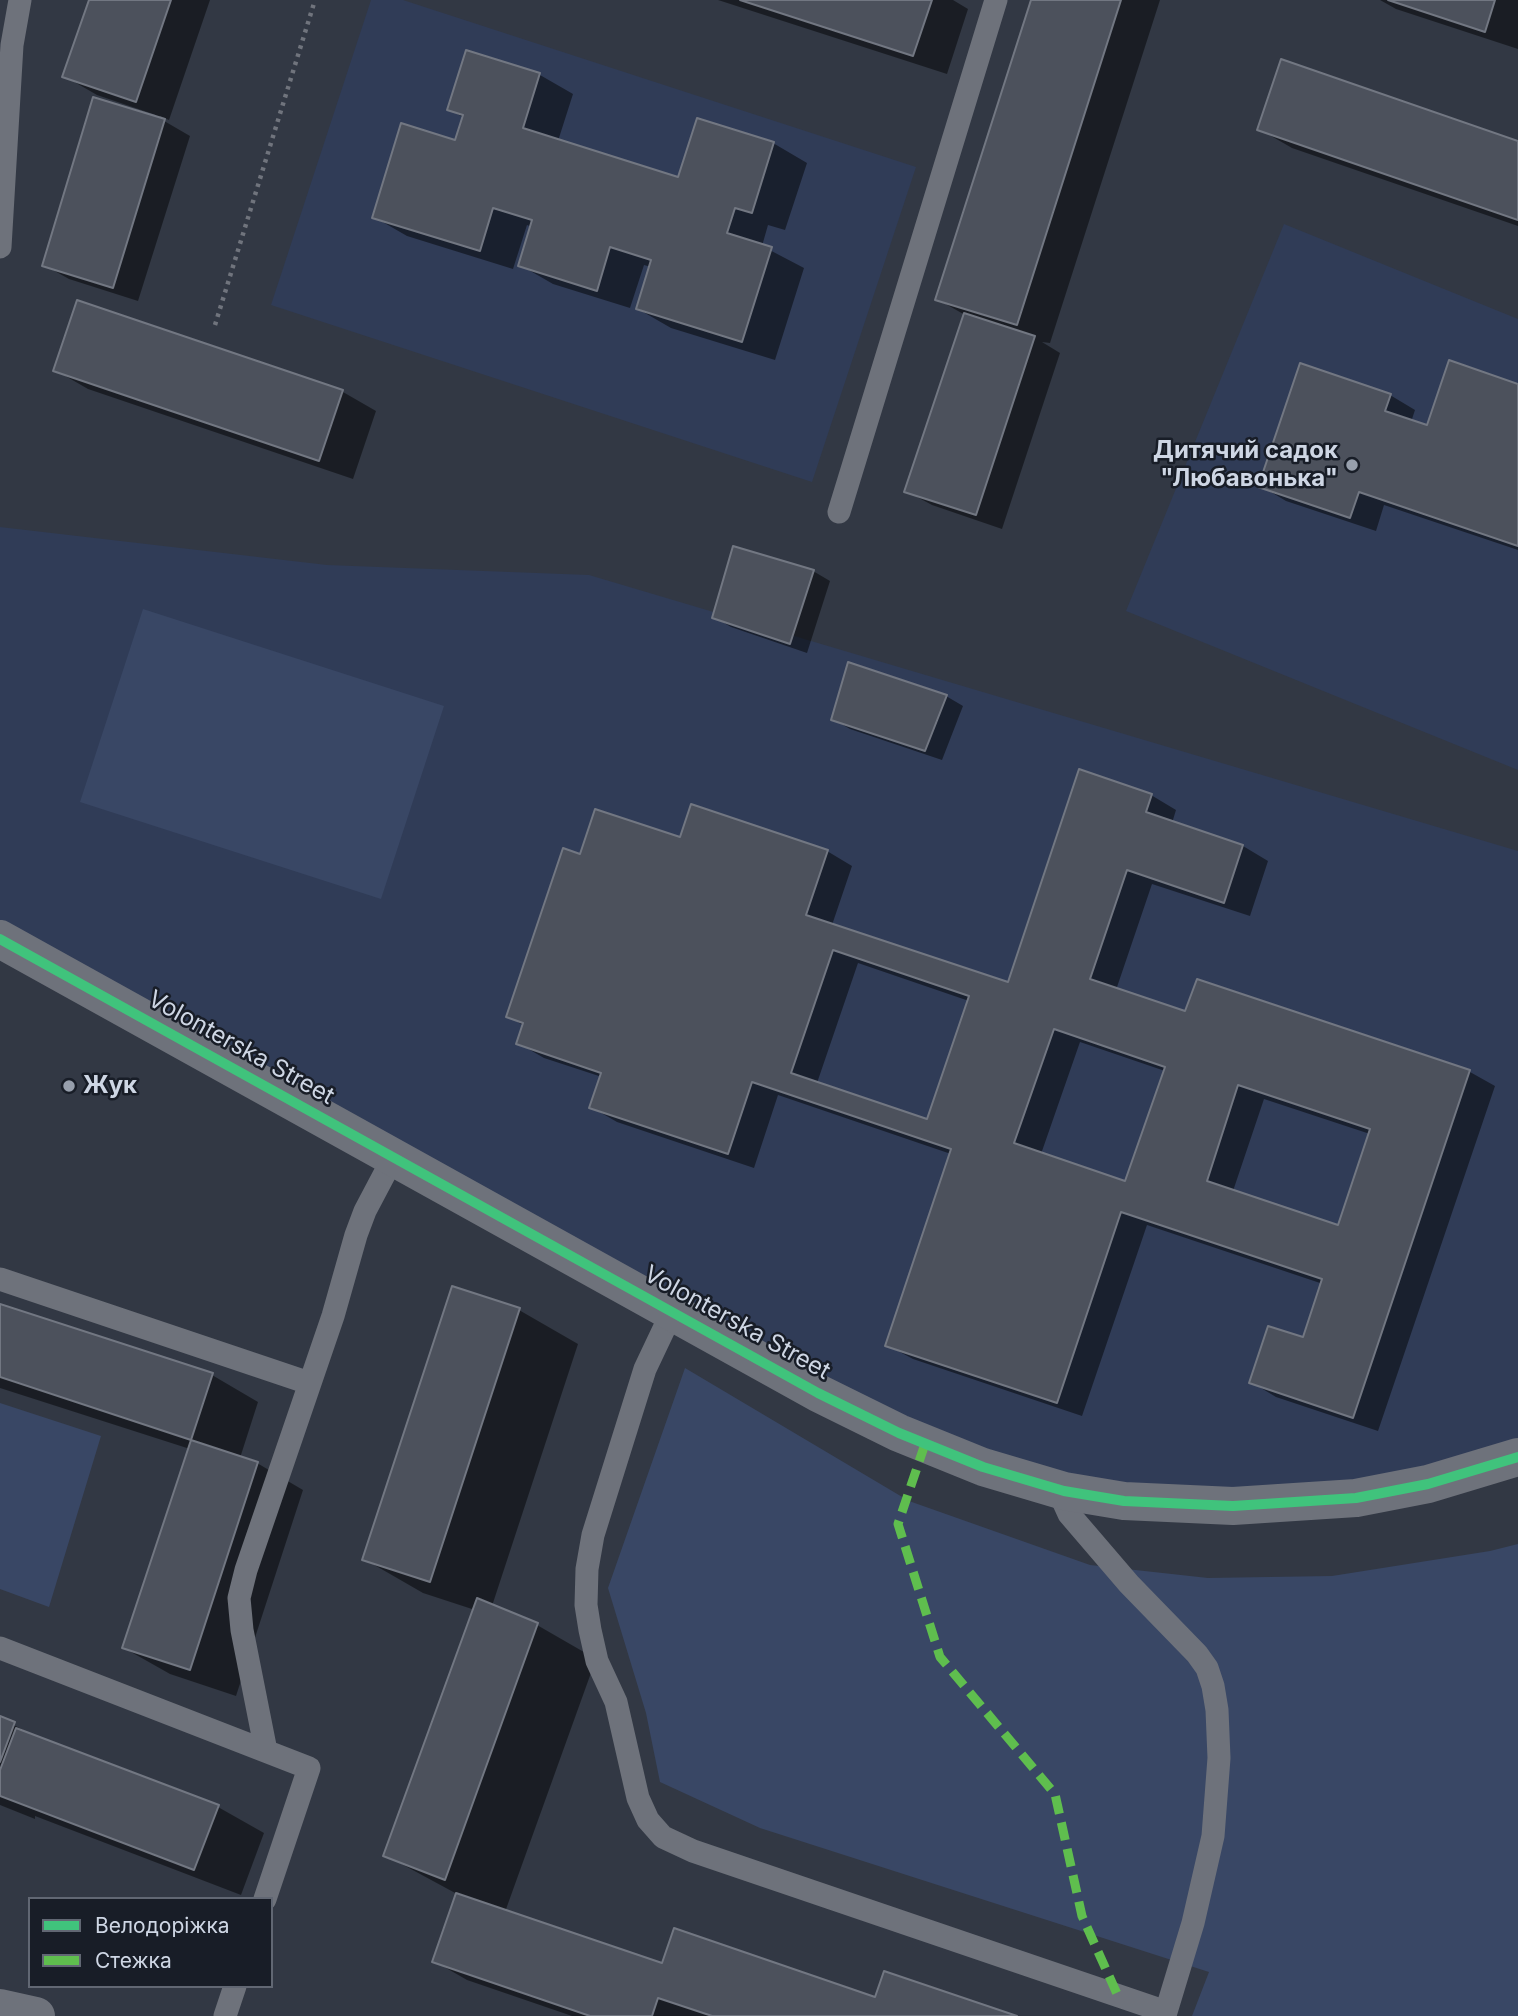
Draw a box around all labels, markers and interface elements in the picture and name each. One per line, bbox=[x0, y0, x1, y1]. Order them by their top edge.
place label: Дитячий садок "Любавонька" bbox=[1153, 437, 1338, 493]
marker: Дитячий садок "Любавонька" bbox=[1344, 457, 1360, 473]
street label: Volonterska Street bbox=[143, 985, 339, 1111]
place label: Жук bbox=[83, 1072, 137, 1100]
marker: Жук bbox=[61, 1078, 77, 1094]
street label: Volonterska Street bbox=[639, 1260, 835, 1386]
legend bbox=[28, 1897, 273, 1988]
text: Велодоріжка bbox=[95, 1913, 230, 1938]
text: Стежка bbox=[95, 1948, 172, 1973]

